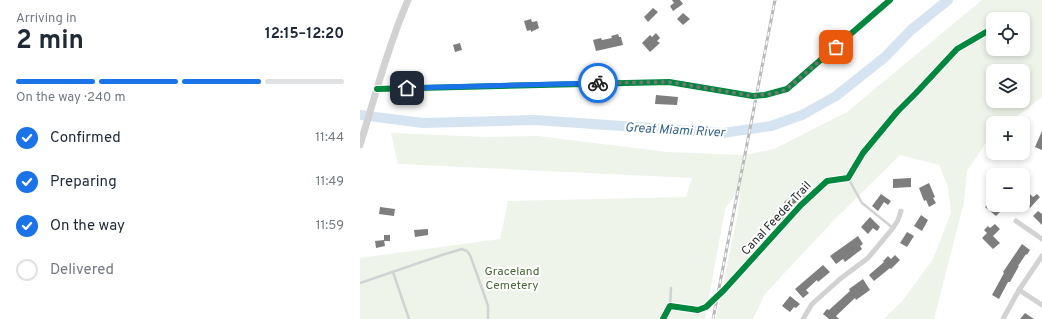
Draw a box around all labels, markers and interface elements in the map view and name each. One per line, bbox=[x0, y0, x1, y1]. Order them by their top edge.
text: Arriving in bbox=[16, 11, 77, 27]
map controls bbox=[986, 12, 1030, 212]
button: locate bbox=[986, 12, 1030, 56]
text: 2 min bbox=[16, 25, 84, 58]
text: 12:15–12:20 bbox=[265, 25, 344, 44]
pin bbox=[819, 30, 853, 64]
icon: bag bbox=[825, 36, 847, 58]
courier bbox=[578, 63, 618, 103]
button: layers bbox=[986, 64, 1030, 108]
pin bbox=[390, 71, 424, 105]
icon: bike bbox=[587, 72, 609, 94]
icon: home bbox=[396, 77, 418, 99]
text: On the way · 240 m bbox=[16, 90, 125, 106]
button: + bbox=[986, 116, 1030, 160]
water label: Great Miami River bbox=[624, 120, 726, 142]
icon: check bbox=[16, 127, 38, 149]
text: Confirmed bbox=[50, 129, 121, 148]
text: 11:44 bbox=[315, 130, 344, 146]
button: − bbox=[986, 168, 1030, 212]
icon: check bbox=[16, 171, 38, 193]
text: Preparing bbox=[50, 173, 117, 192]
text: 11:49 bbox=[316, 174, 344, 190]
street label: Canal Feeder Trail bbox=[738, 178, 815, 259]
icon: check bbox=[16, 215, 38, 237]
text: On the way bbox=[50, 217, 125, 236]
text: 11:59 bbox=[316, 218, 344, 234]
text: Delivered bbox=[50, 261, 114, 280]
park label: Graceland Cemetery bbox=[484, 264, 540, 294]

